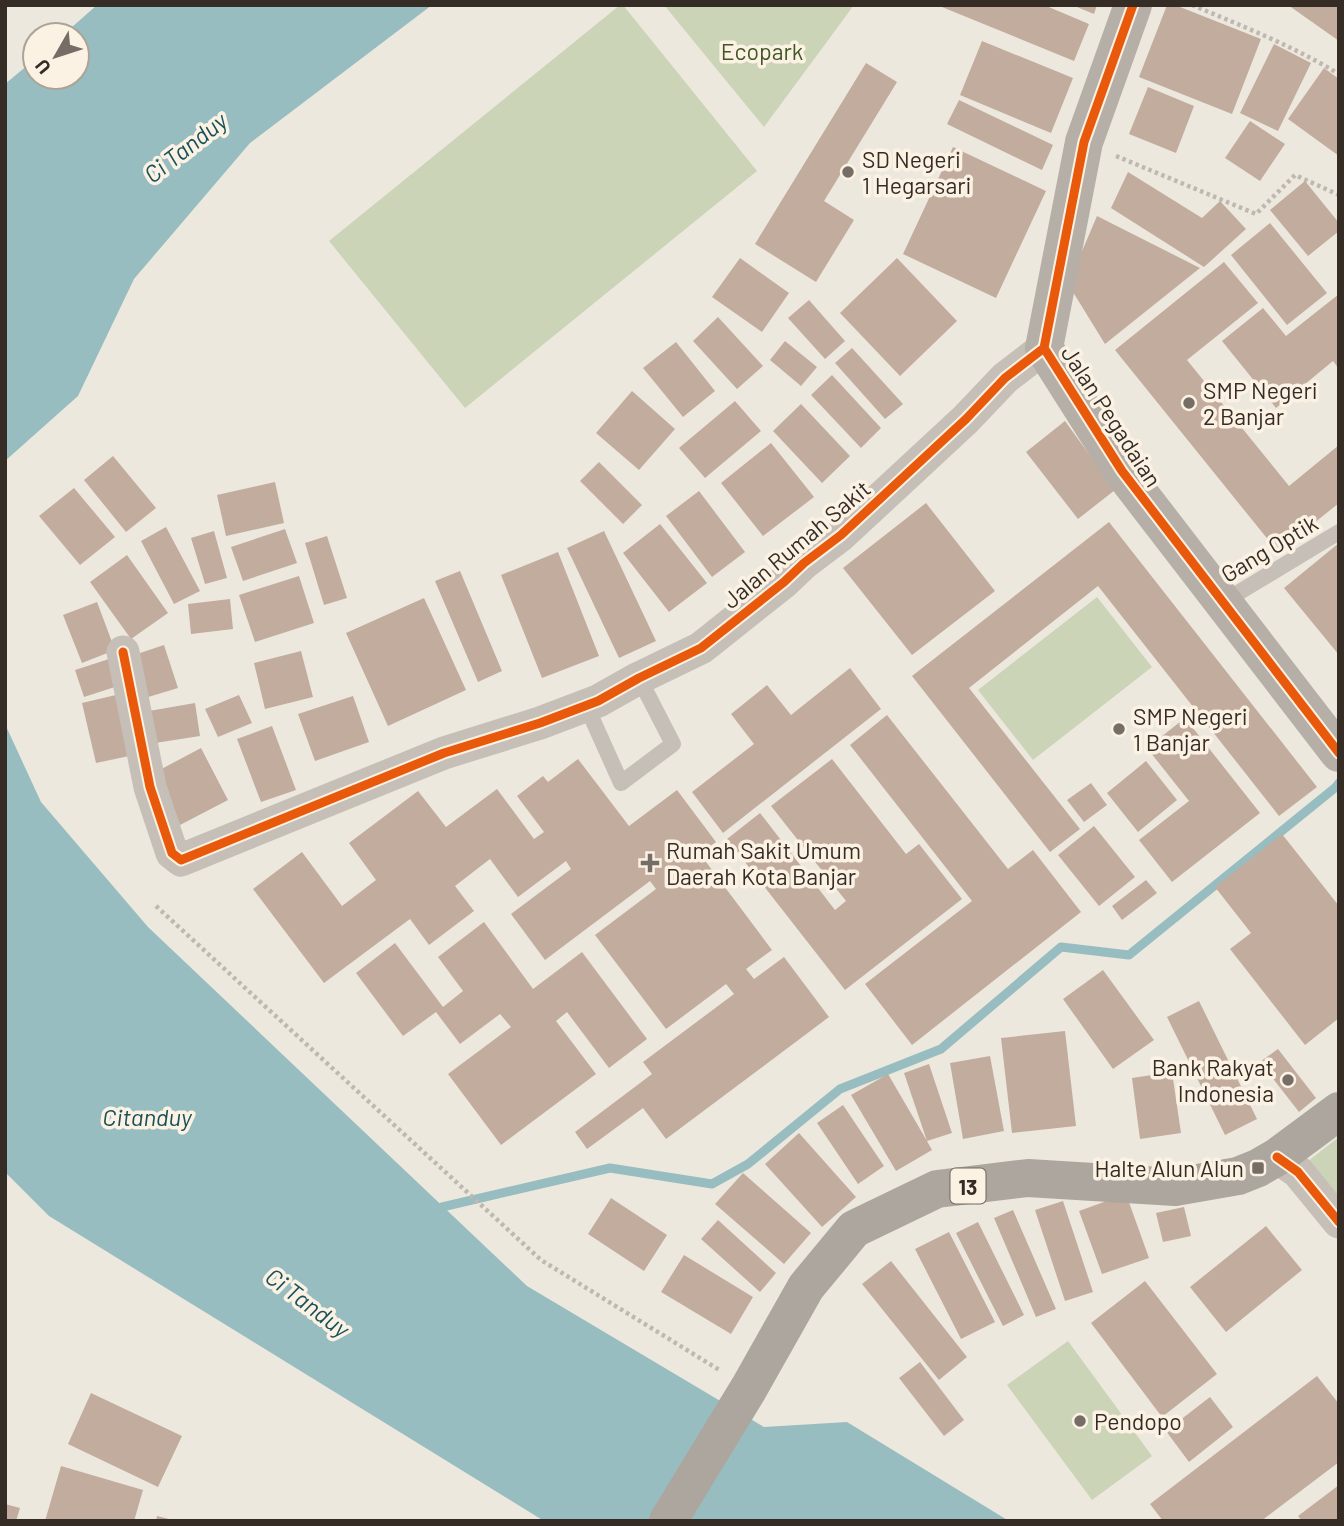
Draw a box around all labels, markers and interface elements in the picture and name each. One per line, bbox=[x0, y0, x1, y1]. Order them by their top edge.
north arrow bbox=[21, 21, 91, 91]
park label: Ecopark bbox=[721, 37, 803, 65]
text: U bbox=[30, 55, 55, 79]
water label: Ci Tanduy bbox=[138, 105, 233, 188]
place label: SD Negeri 1 Hegarsari bbox=[862, 145, 971, 199]
marker: SD Negeri 1 Hegarsari bbox=[840, 164, 856, 180]
street label: Jalan Pegadaian bbox=[1056, 340, 1168, 492]
place label: SMP Negeri 2 Banjar bbox=[1203, 376, 1318, 430]
marker: SMP Negeri 2 Banjar bbox=[1181, 395, 1197, 411]
street label: Jalan Rumah Sakit bbox=[716, 474, 876, 614]
street label: Gang Optik bbox=[1216, 508, 1322, 588]
place label: SMP Negeri 1 Banjar bbox=[1133, 702, 1248, 756]
marker: SMP Negeri 1 Banjar bbox=[1111, 721, 1127, 737]
place label: Rumah Sakit Umum Daerah Kota Banjar bbox=[666, 836, 861, 890]
marker: Rumah Sakit Umum Daerah Kota Banjar bbox=[640, 853, 660, 873]
place label: Bank Rakyat Indonesia bbox=[1152, 1053, 1274, 1107]
marker: Bank Rakyat Indonesia bbox=[1280, 1072, 1296, 1088]
water label: Citanduy bbox=[102, 1102, 193, 1131]
place label: Halte Alun Alun bbox=[1094, 1154, 1244, 1182]
marker: Halte Alun Alun bbox=[1250, 1160, 1266, 1176]
road number: 13 bbox=[950, 1168, 986, 1204]
water label: Ci Tanduy bbox=[260, 1261, 357, 1344]
place label: Pendopo bbox=[1094, 1407, 1182, 1435]
marker: Pendopo bbox=[1072, 1413, 1088, 1429]

